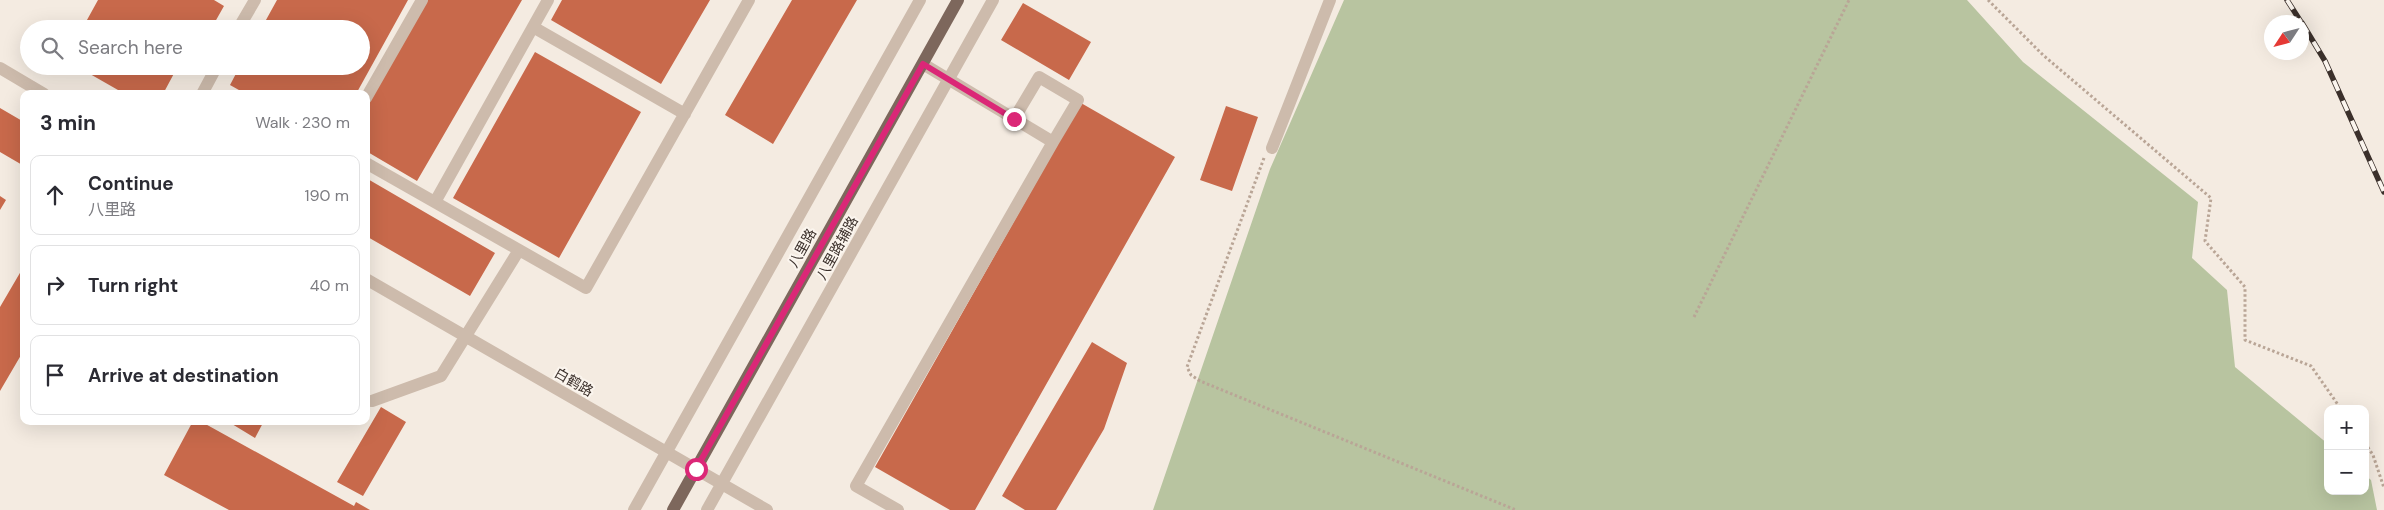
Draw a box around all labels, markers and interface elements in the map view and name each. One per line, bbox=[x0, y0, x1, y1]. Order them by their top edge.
north arrow bbox=[2264, 15, 2309, 60]
search box bbox=[20, 20, 370, 75]
icon: search bbox=[38, 34, 66, 62]
text: Search here bbox=[78, 35, 183, 60]
route end bbox=[1003, 108, 1026, 131]
text: 3 min bbox=[40, 109, 96, 137]
text: Walk · 230 m bbox=[255, 112, 350, 133]
text: Continue bbox=[88, 171, 174, 196]
icon: ahead bbox=[41, 181, 69, 209]
text: 190 m bbox=[305, 185, 349, 206]
text: 八里路 bbox=[88, 199, 136, 220]
street label: 八里路辅路 bbox=[812, 213, 862, 283]
street label: 八里路 bbox=[784, 225, 820, 271]
icon: right bbox=[41, 271, 69, 299]
text: Turn right bbox=[88, 273, 178, 298]
text: 40 m bbox=[310, 275, 349, 296]
icon: arrive bbox=[41, 361, 69, 389]
text: Arrive at destination bbox=[88, 363, 279, 388]
street label: 白鹤路 bbox=[551, 364, 597, 400]
map controls bbox=[2324, 405, 2369, 495]
button: + bbox=[2324, 405, 2369, 450]
button: − bbox=[2324, 450, 2369, 495]
route start bbox=[685, 458, 708, 481]

